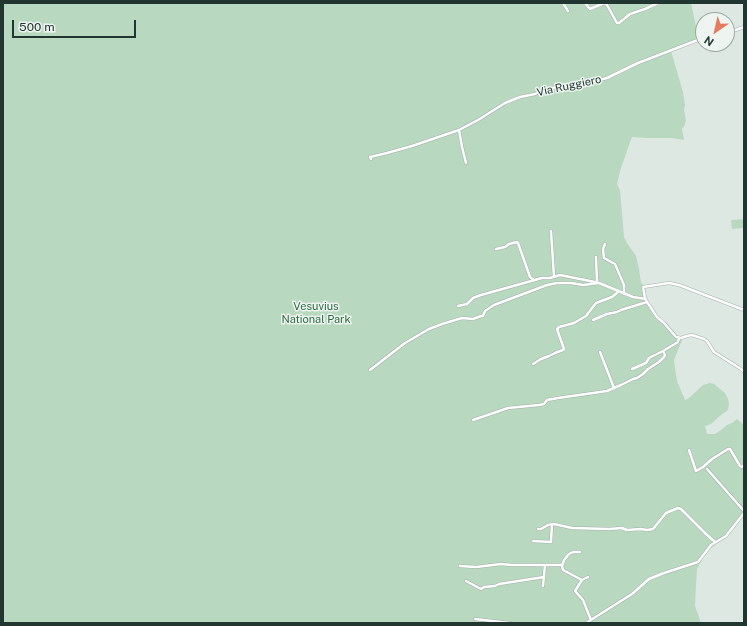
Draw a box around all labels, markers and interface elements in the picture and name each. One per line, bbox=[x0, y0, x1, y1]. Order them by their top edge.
scale bar bbox=[14, 12, 138, 38]
north arrow bbox=[695, 12, 735, 52]
text: 500 m bbox=[19, 20, 55, 34]
text: N bbox=[702, 34, 716, 49]
street label: Via Ruggiero bbox=[536, 73, 602, 99]
park label: Vesuvius National Park bbox=[281, 300, 351, 326]

